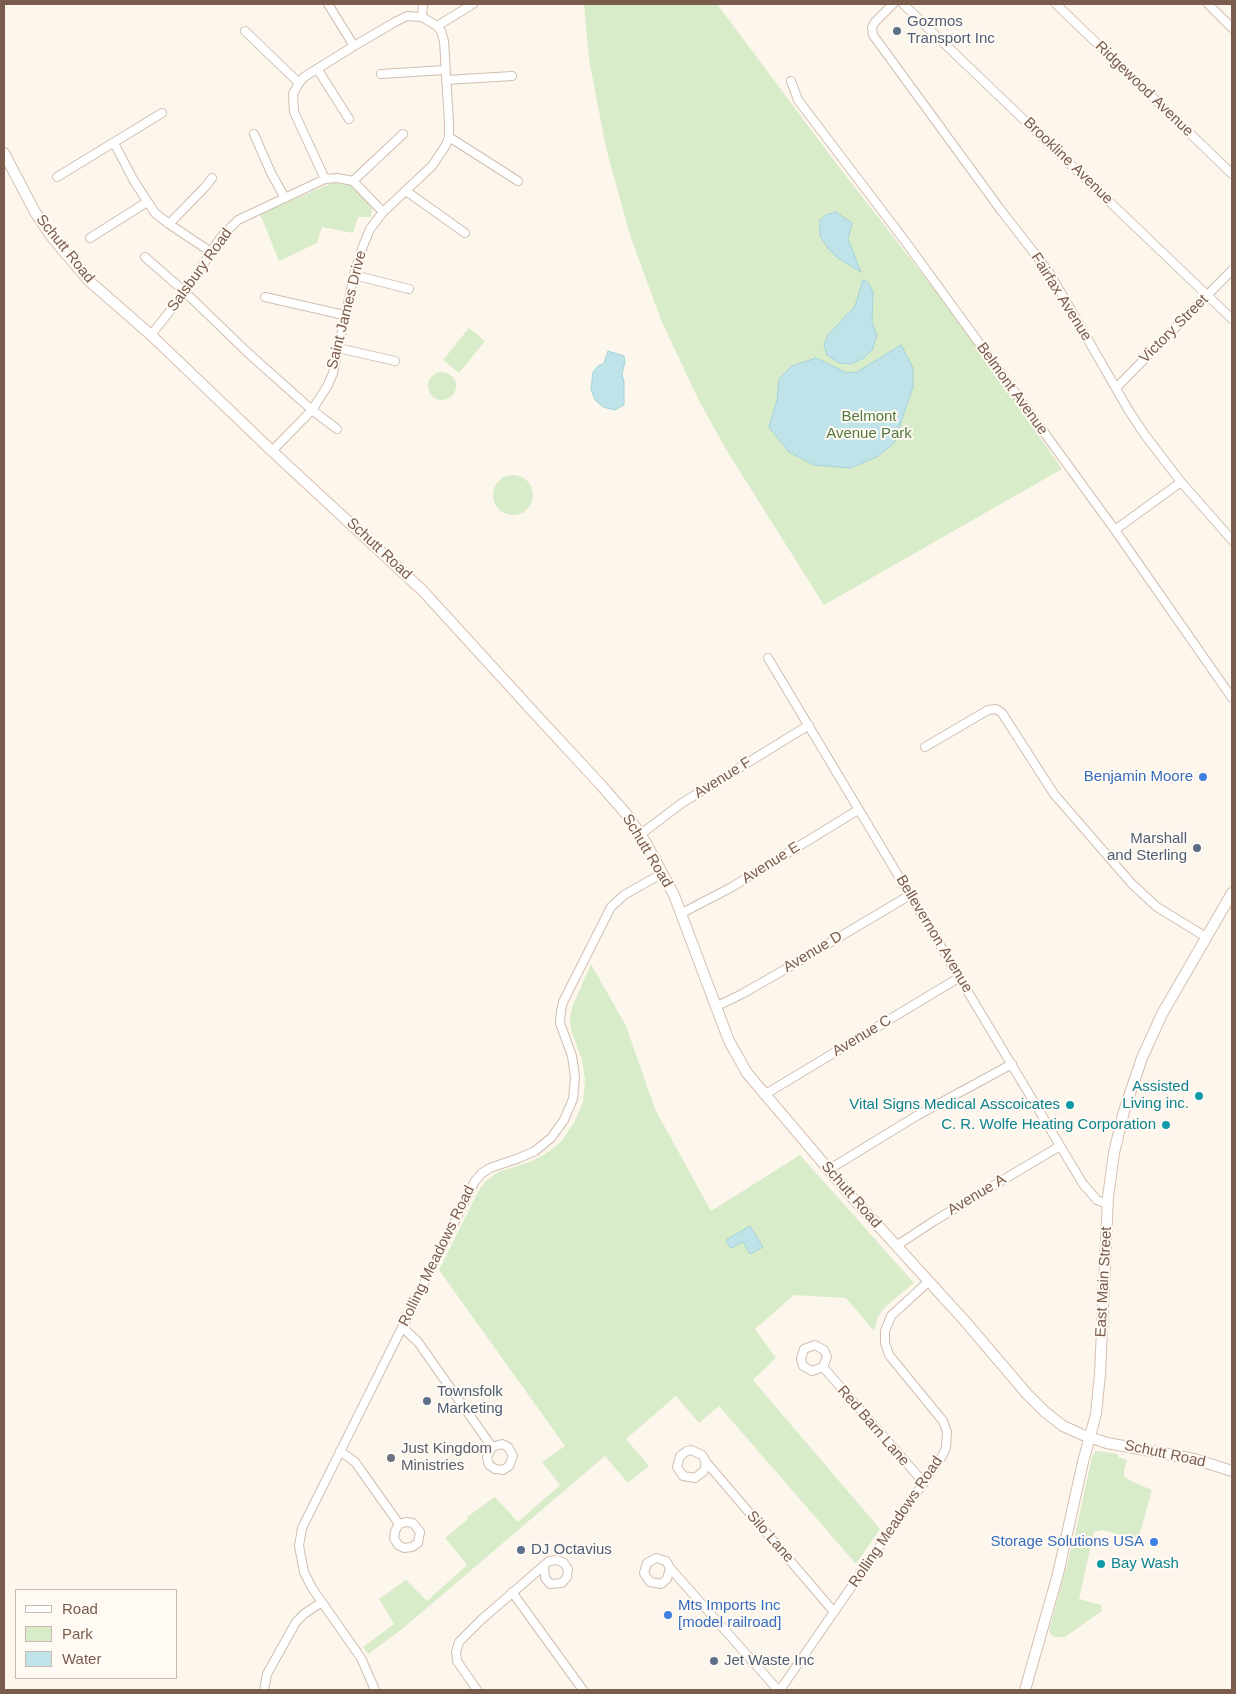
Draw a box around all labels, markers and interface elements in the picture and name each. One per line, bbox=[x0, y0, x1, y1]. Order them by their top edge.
place label: Gozmos Transport Inc bbox=[907, 13, 995, 48]
marker: Gozmos Transport Inc bbox=[891, 25, 903, 37]
street label: Ridgewood Avenue bbox=[1091, 37, 1197, 141]
street label: Brookline Avenue bbox=[1020, 114, 1116, 208]
street label: Schutt Road bbox=[32, 211, 98, 287]
street label: Salsbury Road bbox=[164, 225, 236, 315]
street label: Saint James Drive bbox=[324, 249, 370, 371]
street label: Fairfax Avenue bbox=[1027, 250, 1095, 344]
street label: Victory Street bbox=[1136, 291, 1212, 367]
street label: Belmont Avenue bbox=[972, 339, 1052, 439]
park label: Belmont Avenue Park bbox=[826, 408, 912, 443]
street label: Schutt Road bbox=[343, 514, 415, 584]
street label: Avenue F bbox=[691, 753, 755, 803]
place label: Benjamin Moore bbox=[1084, 768, 1193, 786]
marker: Benjamin Moore bbox=[1197, 771, 1209, 783]
street label: Schutt Road bbox=[618, 811, 676, 891]
place label: Marshall and Sterling bbox=[1107, 830, 1187, 865]
street label: Avenue E bbox=[739, 838, 803, 888]
marker: Marshall and Sterling bbox=[1191, 842, 1203, 854]
street label: Bellevernon Avenue bbox=[892, 872, 976, 996]
street label: Avenue D bbox=[780, 927, 846, 977]
street label: Avenue C bbox=[829, 1011, 895, 1061]
place label: Assisted Living inc. bbox=[1122, 1078, 1189, 1113]
marker: Assisted Living inc. bbox=[1193, 1090, 1205, 1102]
place label: Vital Signs Medical Asscoicates bbox=[849, 1096, 1060, 1114]
marker: Vital Signs Medical Asscoicates bbox=[1064, 1099, 1076, 1111]
place label: C. R. Wolfe Heating Corporation bbox=[941, 1116, 1156, 1134]
marker: C. R. Wolfe Heating Corporation bbox=[1160, 1119, 1172, 1131]
street label: Schutt Road bbox=[817, 1158, 885, 1232]
street label: Avenue A bbox=[945, 1171, 1009, 1219]
street label: Rolling Meadows Road bbox=[395, 1183, 479, 1329]
street label: East Main Street bbox=[1092, 1226, 1116, 1338]
street label: Red Barn Lane bbox=[833, 1382, 913, 1470]
place label: Townsfolk Marketing bbox=[437, 1383, 503, 1418]
marker: Townsfolk Marketing bbox=[421, 1395, 433, 1407]
street label: Schutt Road bbox=[1123, 1437, 1207, 1471]
place label: Just Kingdom Ministries bbox=[401, 1440, 492, 1475]
marker: Just Kingdom Ministries bbox=[385, 1452, 397, 1464]
street label: Rolling Meadows Road bbox=[845, 1453, 947, 1591]
street label: Silo Lane bbox=[743, 1507, 797, 1567]
place label: Storage Solutions USA bbox=[991, 1533, 1144, 1551]
marker: Storage Solutions USA bbox=[1148, 1536, 1160, 1548]
place label: DJ Octavius bbox=[531, 1541, 612, 1559]
marker: DJ Octavius bbox=[515, 1544, 527, 1556]
place label: Bay Wash bbox=[1111, 1555, 1179, 1573]
marker: Bay Wash bbox=[1095, 1558, 1107, 1570]
legend bbox=[15, 1589, 178, 1679]
place label: Mts Imports Inc [model railroad] bbox=[678, 1597, 781, 1632]
text: Road bbox=[62, 1600, 98, 1617]
marker: Mts Imports Inc [model railroad] bbox=[662, 1609, 674, 1621]
text: Park bbox=[62, 1625, 93, 1642]
text: Water bbox=[62, 1650, 101, 1667]
place label: Jet Waste Inc bbox=[724, 1652, 814, 1670]
marker: Jet Waste Inc bbox=[708, 1655, 720, 1667]

